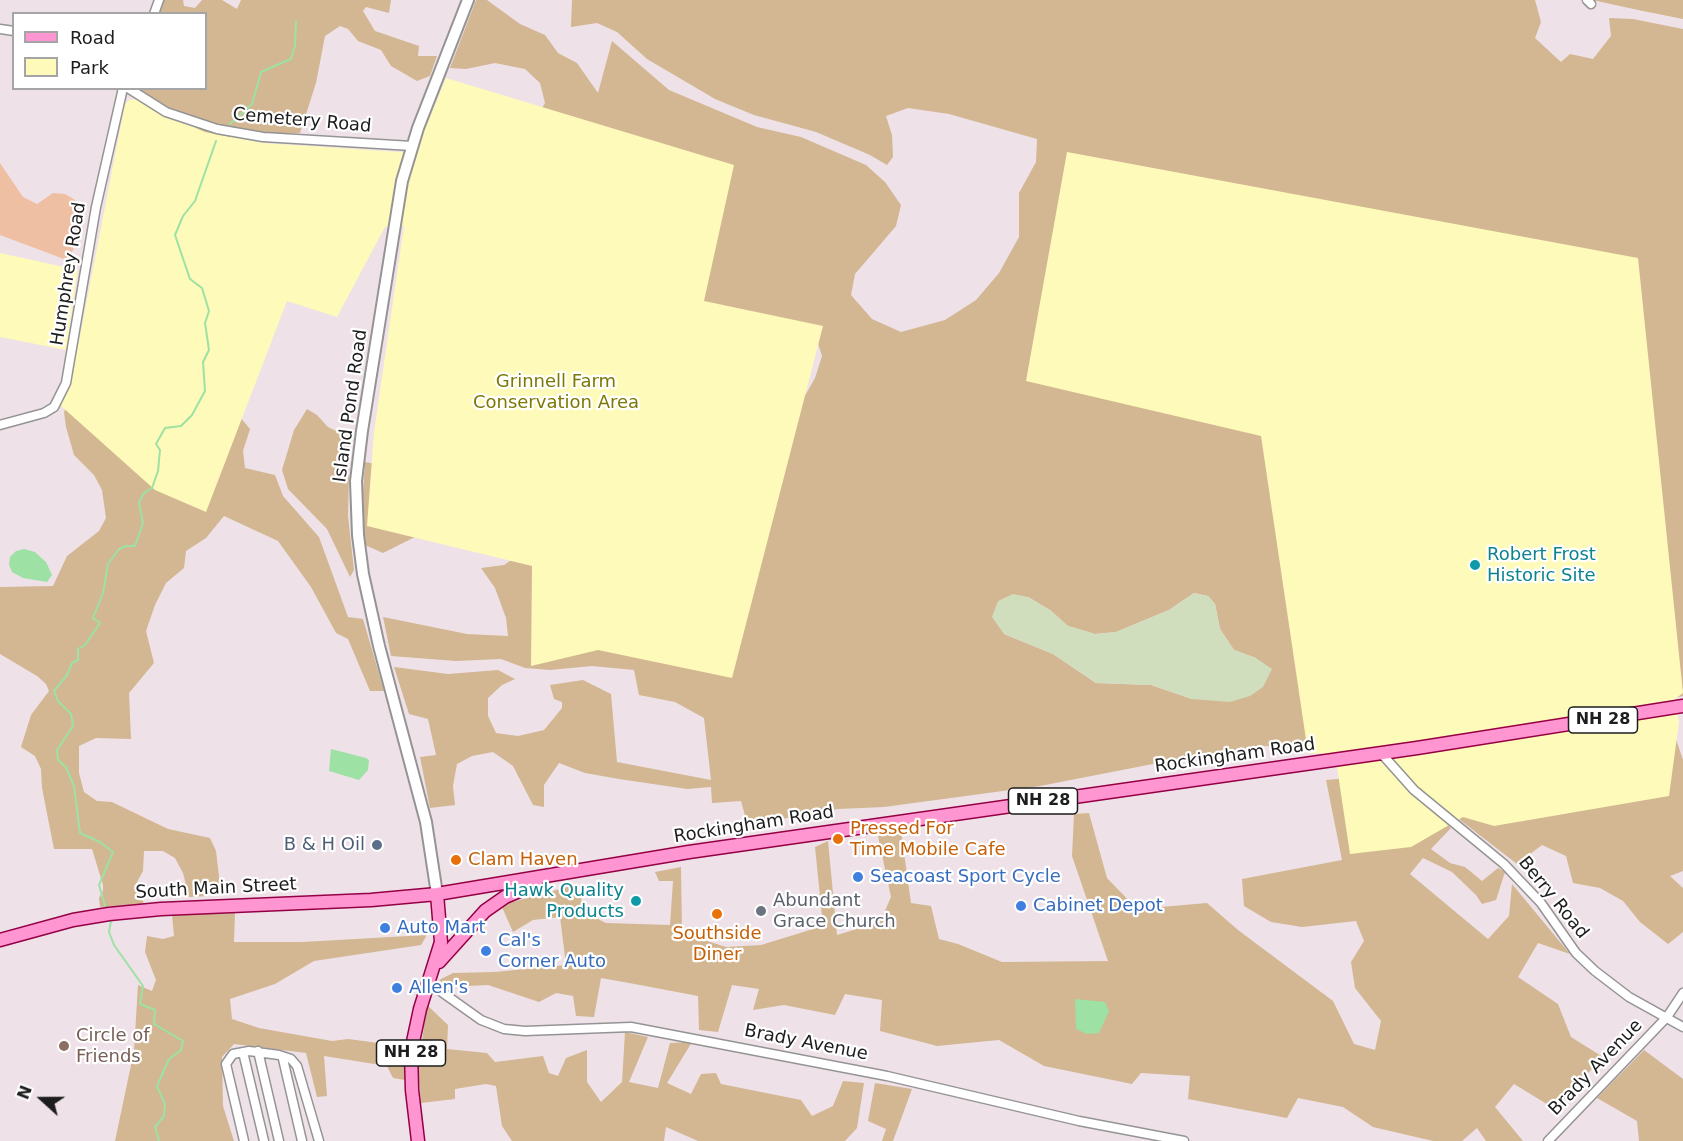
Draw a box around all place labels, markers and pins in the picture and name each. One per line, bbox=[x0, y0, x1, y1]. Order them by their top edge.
place label: Robert Frost Historic Site bbox=[1487, 544, 1596, 586]
marker: Robert Frost Historic Site bbox=[1468, 558, 1482, 572]
place label: Pressed For Time Mobile Cafe bbox=[850, 818, 1006, 860]
marker: Pressed For Time Mobile Cafe bbox=[831, 832, 845, 846]
place label: B & H Oil bbox=[284, 834, 365, 856]
marker: B & H Oil bbox=[370, 838, 384, 852]
place label: Clam Haven bbox=[468, 849, 578, 871]
marker: Clam Haven bbox=[449, 853, 463, 867]
place label: Seacoast Sport Cycle bbox=[870, 866, 1061, 888]
marker: Seacoast Sport Cycle bbox=[851, 870, 865, 884]
place label: Hawk Quality Products bbox=[504, 880, 624, 922]
place label: Abundant Grace Church bbox=[773, 890, 896, 932]
marker: Hawk Quality Products bbox=[629, 894, 643, 908]
place label: Cabinet Depot bbox=[1033, 895, 1163, 917]
marker: Cabinet Depot bbox=[1014, 899, 1028, 913]
marker: Abundant Grace Church bbox=[754, 904, 768, 918]
marker: Southside Diner bbox=[710, 907, 724, 921]
place label: Auto Mart bbox=[397, 917, 486, 939]
marker: Auto Mart bbox=[378, 921, 392, 935]
place label: Southside Diner bbox=[672, 923, 762, 966]
place label: Cal's Corner Auto bbox=[498, 930, 606, 972]
marker: Cal's Corner Auto bbox=[479, 944, 493, 958]
place label: Allen's bbox=[409, 977, 468, 999]
marker: Allen's bbox=[390, 981, 404, 995]
place label: Circle of Friends bbox=[76, 1025, 150, 1068]
marker: Circle of Friends bbox=[57, 1039, 71, 1053]

